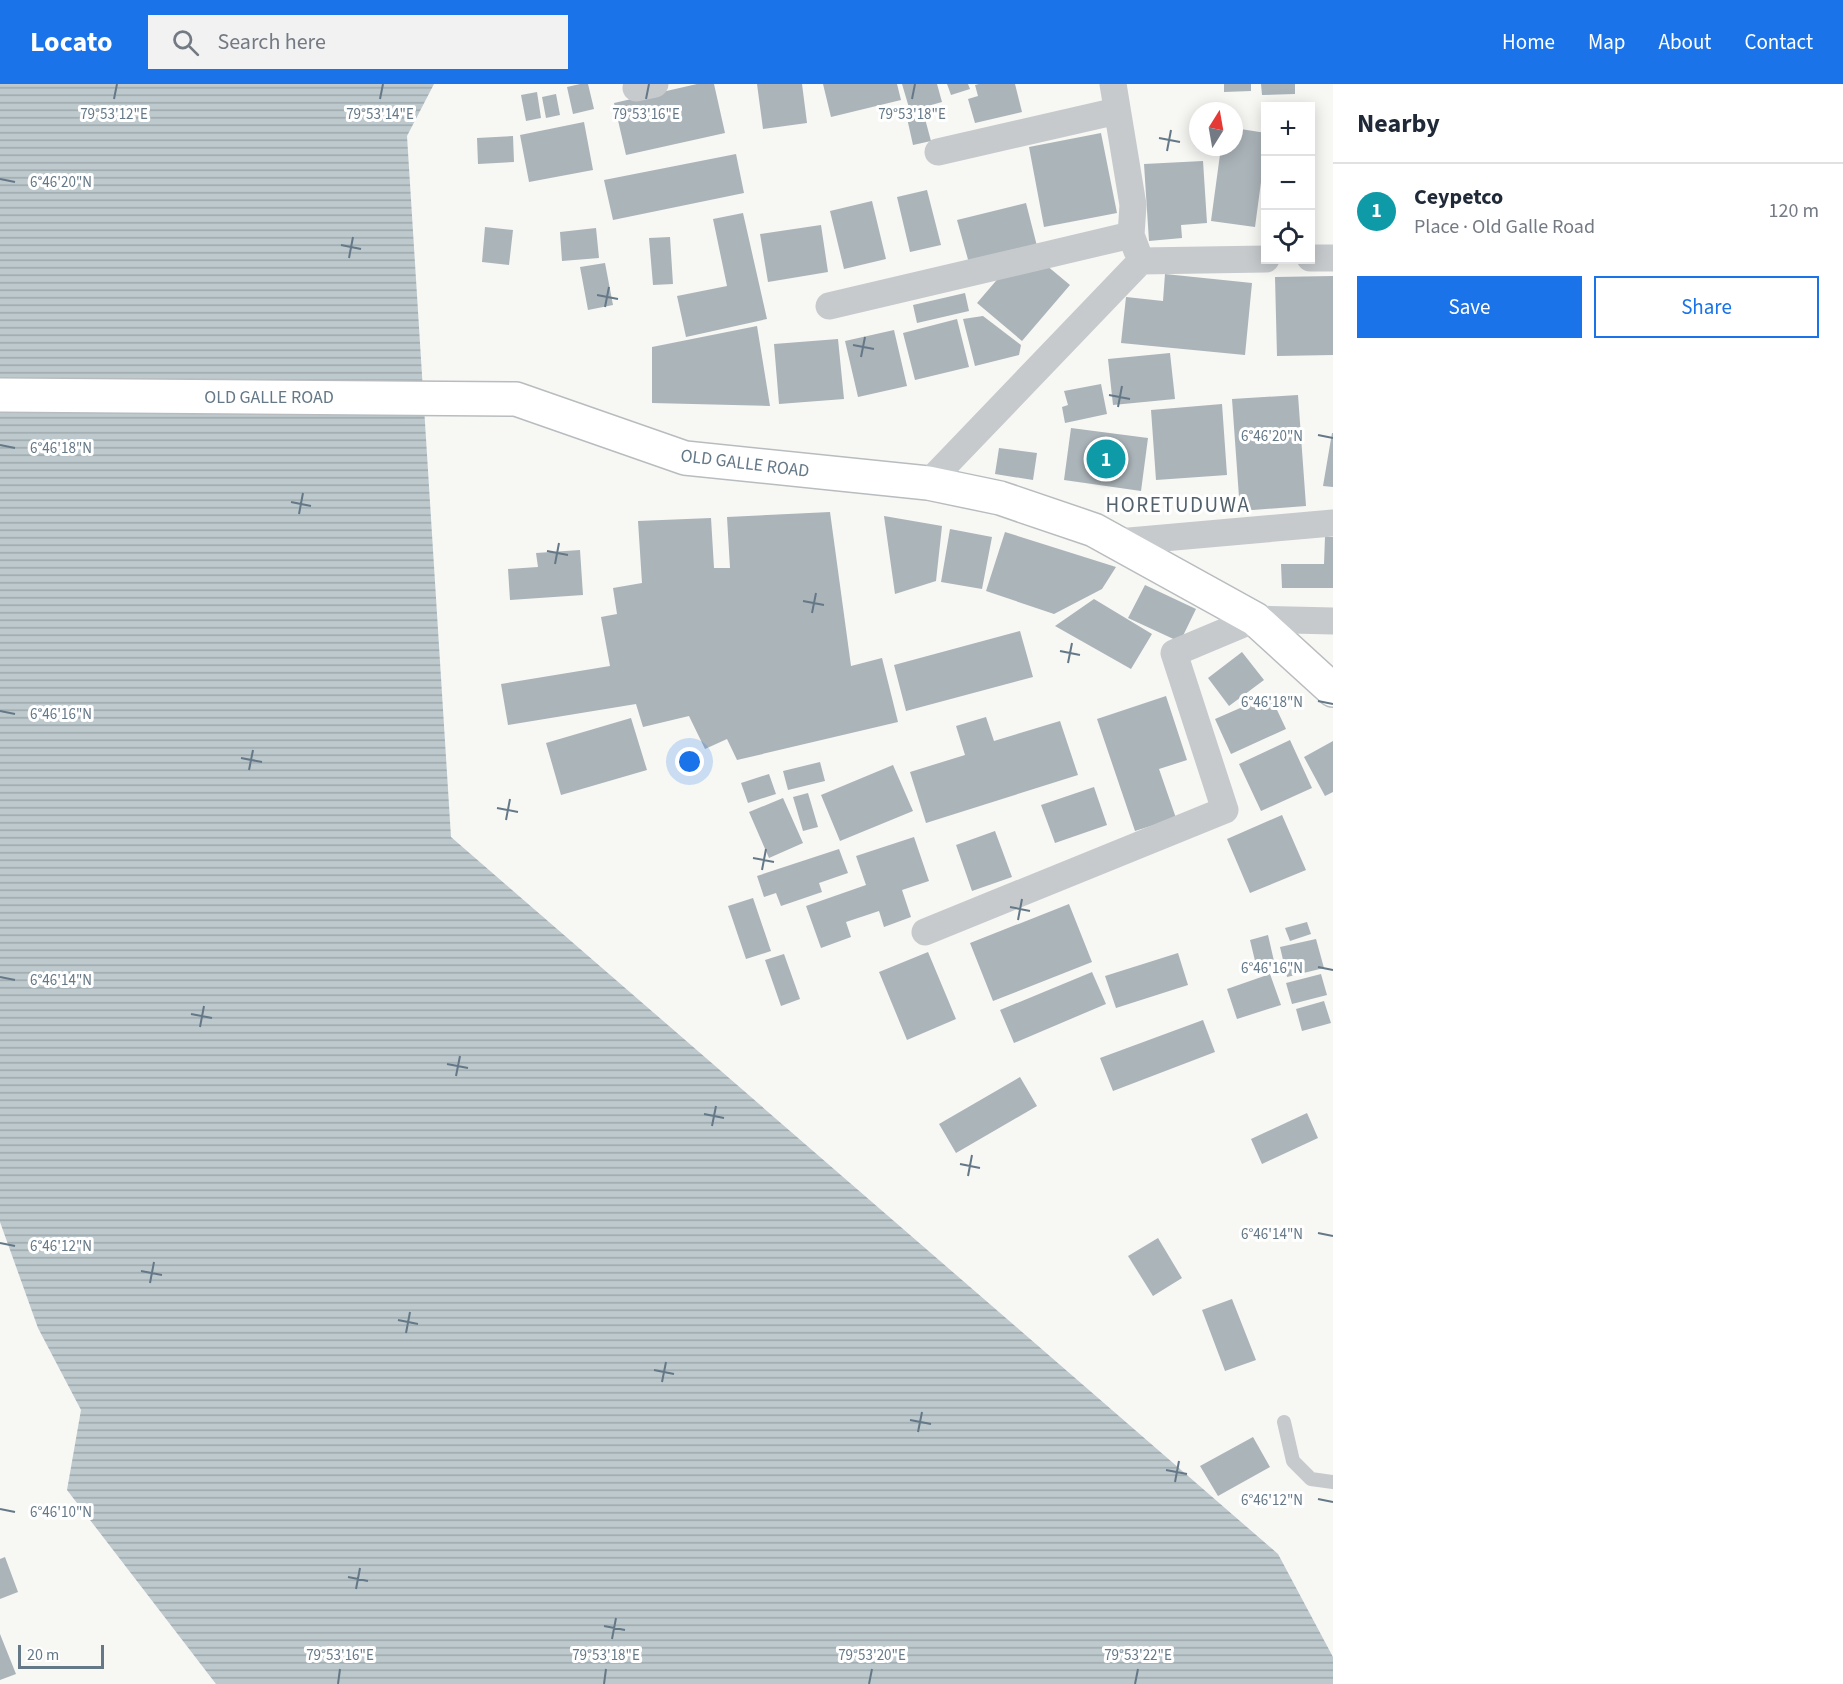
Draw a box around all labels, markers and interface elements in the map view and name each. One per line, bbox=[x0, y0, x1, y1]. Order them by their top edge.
search box bbox=[148, 15, 568, 69]
text: Locato bbox=[30, 22, 112, 62]
icon: search bbox=[169, 26, 202, 59]
text: Search here bbox=[217, 26, 326, 58]
text: Home bbox=[1502, 27, 1555, 57]
text: Map bbox=[1588, 27, 1626, 57]
text: About bbox=[1659, 27, 1711, 57]
text: Contact bbox=[1744, 27, 1813, 57]
north arrow bbox=[1189, 102, 1243, 156]
map controls bbox=[1261, 102, 1315, 264]
button: + bbox=[1261, 102, 1315, 156]
text: 79°53'12"E bbox=[80, 104, 148, 125]
text: 79°53'14"E bbox=[346, 104, 414, 125]
text: 79°53'16"E bbox=[612, 104, 680, 125]
text: 79°53'18"E bbox=[878, 104, 946, 125]
text: Nearby bbox=[1357, 105, 1440, 142]
button: − bbox=[1261, 156, 1315, 210]
text: 6°46'20"N bbox=[30, 172, 92, 193]
text: Ceypetco bbox=[1414, 181, 1503, 213]
text: 1 bbox=[1371, 197, 1382, 225]
text: 120 m bbox=[1769, 197, 1819, 225]
button: locate bbox=[1261, 210, 1315, 264]
text: Place · Old Galle Road bbox=[1414, 213, 1595, 241]
button: Save bbox=[1357, 276, 1582, 338]
button: Share bbox=[1594, 276, 1819, 338]
street label: OLD GALLE ROAD bbox=[204, 385, 334, 410]
text: 6°46'20"N bbox=[1241, 426, 1303, 447]
pin: 1 bbox=[1086, 436, 1126, 482]
text: 6°46'18"N bbox=[30, 438, 92, 459]
street label: OLD GALLE ROAD bbox=[679, 443, 811, 484]
district label: HORETUDUWA bbox=[1106, 490, 1250, 520]
text: 6°46'18"N bbox=[1241, 692, 1303, 713]
text: 6°46'16"N bbox=[30, 704, 92, 725]
your location bbox=[675, 747, 704, 776]
text: 6°46'16"N bbox=[1241, 958, 1303, 979]
text: 6°46'14"N bbox=[30, 970, 92, 991]
text: 6°46'14"N bbox=[1241, 1224, 1303, 1245]
text: 6°46'12"N bbox=[30, 1236, 92, 1257]
text: 6°46'12"N bbox=[1241, 1490, 1303, 1511]
text: 6°46'10"N bbox=[30, 1502, 92, 1523]
scale bar bbox=[18, 1642, 104, 1670]
text: 20 m bbox=[27, 1644, 59, 1666]
text: 79°53'16"E bbox=[306, 1645, 374, 1666]
text: 79°53'18"E bbox=[572, 1645, 640, 1666]
text: 79°53'20"E bbox=[838, 1645, 906, 1666]
text: 79°53'22"E bbox=[1104, 1645, 1172, 1666]

